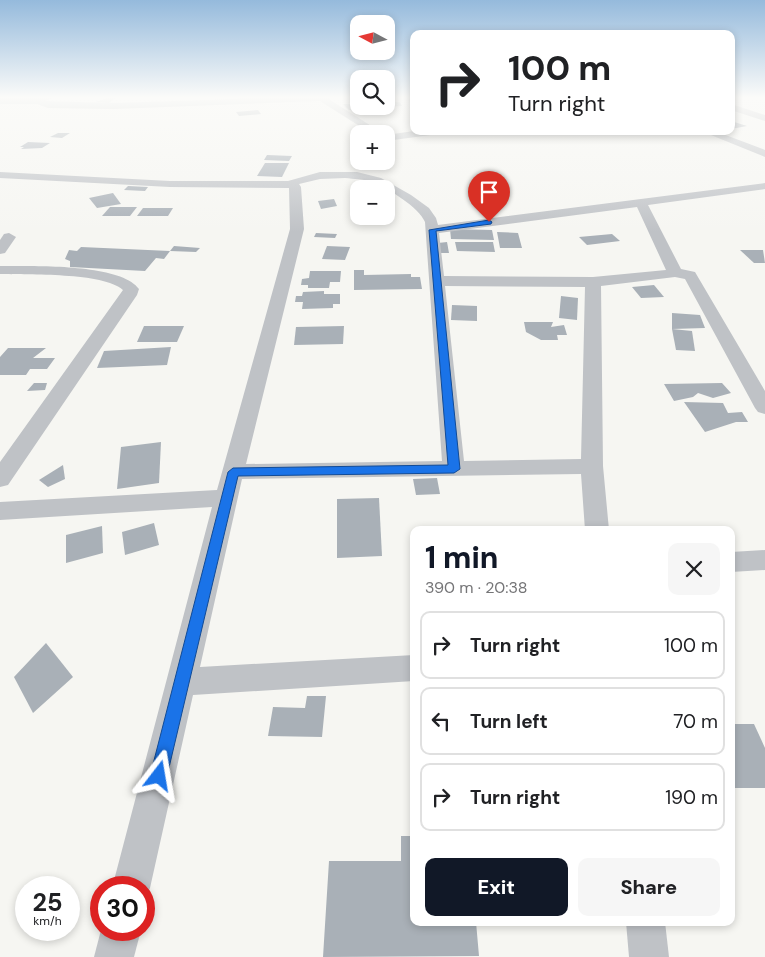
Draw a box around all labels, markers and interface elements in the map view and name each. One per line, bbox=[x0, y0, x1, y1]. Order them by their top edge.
north arrow bbox=[350, 15, 395, 60]
map controls bbox=[350, 15, 395, 225]
text: 100 m bbox=[508, 45, 611, 91]
icon: right bbox=[425, 50, 490, 115]
button: search bbox=[350, 70, 395, 115]
text: Turn right bbox=[508, 89, 605, 118]
button: + bbox=[350, 125, 395, 170]
pin bbox=[468, 171, 510, 222]
icon: arrive bbox=[475, 178, 503, 206]
button: − bbox=[350, 180, 395, 225]
text: 1 min bbox=[425, 538, 498, 577]
button: close bbox=[668, 543, 720, 595]
text: 390 m · 20:38 bbox=[425, 577, 528, 598]
icon: right bbox=[427, 631, 455, 659]
text: Turn right bbox=[470, 633, 560, 658]
text: 100 m bbox=[664, 633, 718, 658]
icon: left bbox=[427, 707, 455, 735]
text: Turn left bbox=[470, 709, 548, 734]
text: 70 m bbox=[673, 709, 718, 734]
position arrow bbox=[132, 749, 184, 801]
icon: right bbox=[427, 783, 455, 811]
text: Turn right bbox=[470, 785, 560, 810]
text: 190 m bbox=[665, 785, 718, 810]
button: Exit bbox=[425, 858, 568, 916]
button: Share bbox=[578, 858, 720, 916]
speed limit sign: 30 bbox=[90, 876, 155, 941]
text: 25 bbox=[33, 886, 62, 919]
text: km/h bbox=[33, 913, 62, 929]

